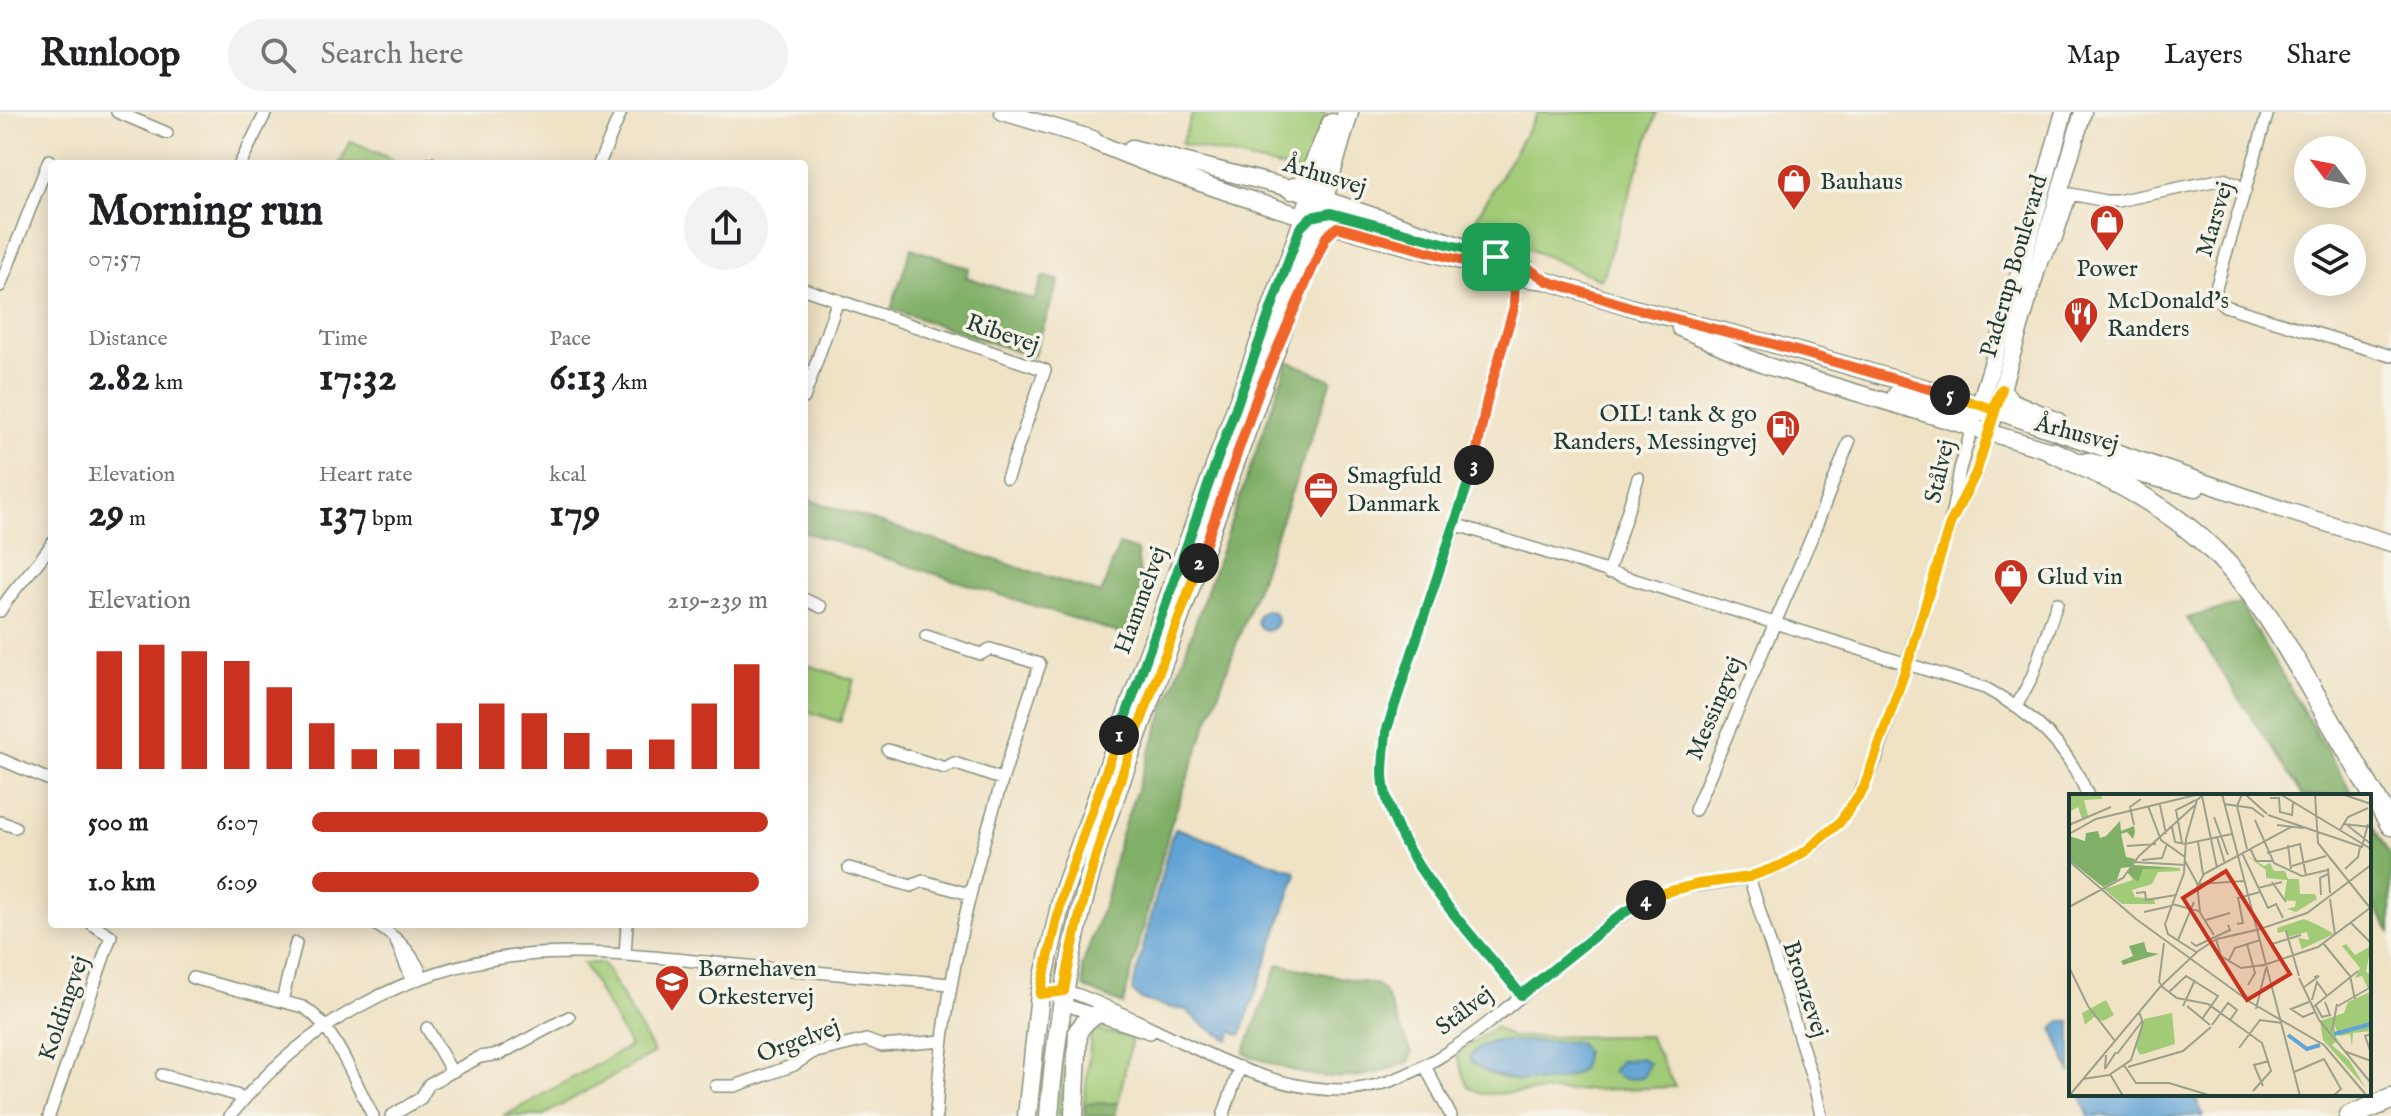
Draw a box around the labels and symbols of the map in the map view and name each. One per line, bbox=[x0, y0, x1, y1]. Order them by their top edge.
north arrow bbox=[2294, 136, 2366, 208]
street label: Århusvej bbox=[1278, 149, 1370, 204]
shop icon: Bauhaus bbox=[1775, 162, 1813, 212]
place label: Bauhaus bbox=[1820, 167, 1903, 198]
street label: Paderup Boulevard bbox=[1974, 171, 2055, 361]
street label: Marsvej bbox=[2189, 178, 2242, 261]
shop icon: Power bbox=[2088, 203, 2126, 253]
pin bbox=[1462, 223, 1530, 291]
place label: Power bbox=[2076, 254, 2138, 285]
place label: McDonald's Randers bbox=[2107, 286, 2229, 345]
restaurant icon: McDonald's Randers bbox=[2062, 295, 2100, 345]
street label: Ribevej bbox=[962, 307, 1043, 361]
pin: 5 bbox=[1930, 375, 1970, 415]
place label: OIL! tank & go Randers, Messingvej bbox=[1553, 399, 1757, 458]
fuel station icon: OIL! tank & go Randers, Messingvej bbox=[1764, 408, 1802, 458]
street label: Århusvej bbox=[2030, 408, 2122, 461]
street label: Stålvej bbox=[1918, 436, 1963, 506]
pin: 3 bbox=[1454, 445, 1494, 485]
place label: Smagfuld Danmark bbox=[1347, 461, 1442, 520]
office icon: Smagfuld Danmark bbox=[1302, 470, 1340, 520]
street label: Hammelvej bbox=[1108, 542, 1175, 659]
pin: 2 bbox=[1179, 543, 1219, 583]
shop icon: Glud vin bbox=[1992, 557, 2030, 607]
place label: Glud vin bbox=[2037, 562, 2123, 593]
street label: Messingvej bbox=[1680, 652, 1751, 765]
pin: 1 bbox=[1099, 715, 1139, 755]
inset map bbox=[2069, 794, 2371, 1096]
pin: 4 bbox=[1626, 880, 1666, 920]
street label: Bronzevej bbox=[1774, 937, 1835, 1042]
street label: Koldingvej bbox=[32, 952, 97, 1065]
place label: Børnehaven Orkestervej bbox=[698, 954, 817, 1013]
school or university icon: Børnehaven Orkestervej bbox=[653, 963, 691, 1013]
street label: Stålvej bbox=[1430, 979, 1500, 1043]
street label: Orgelvej bbox=[753, 1012, 844, 1071]

